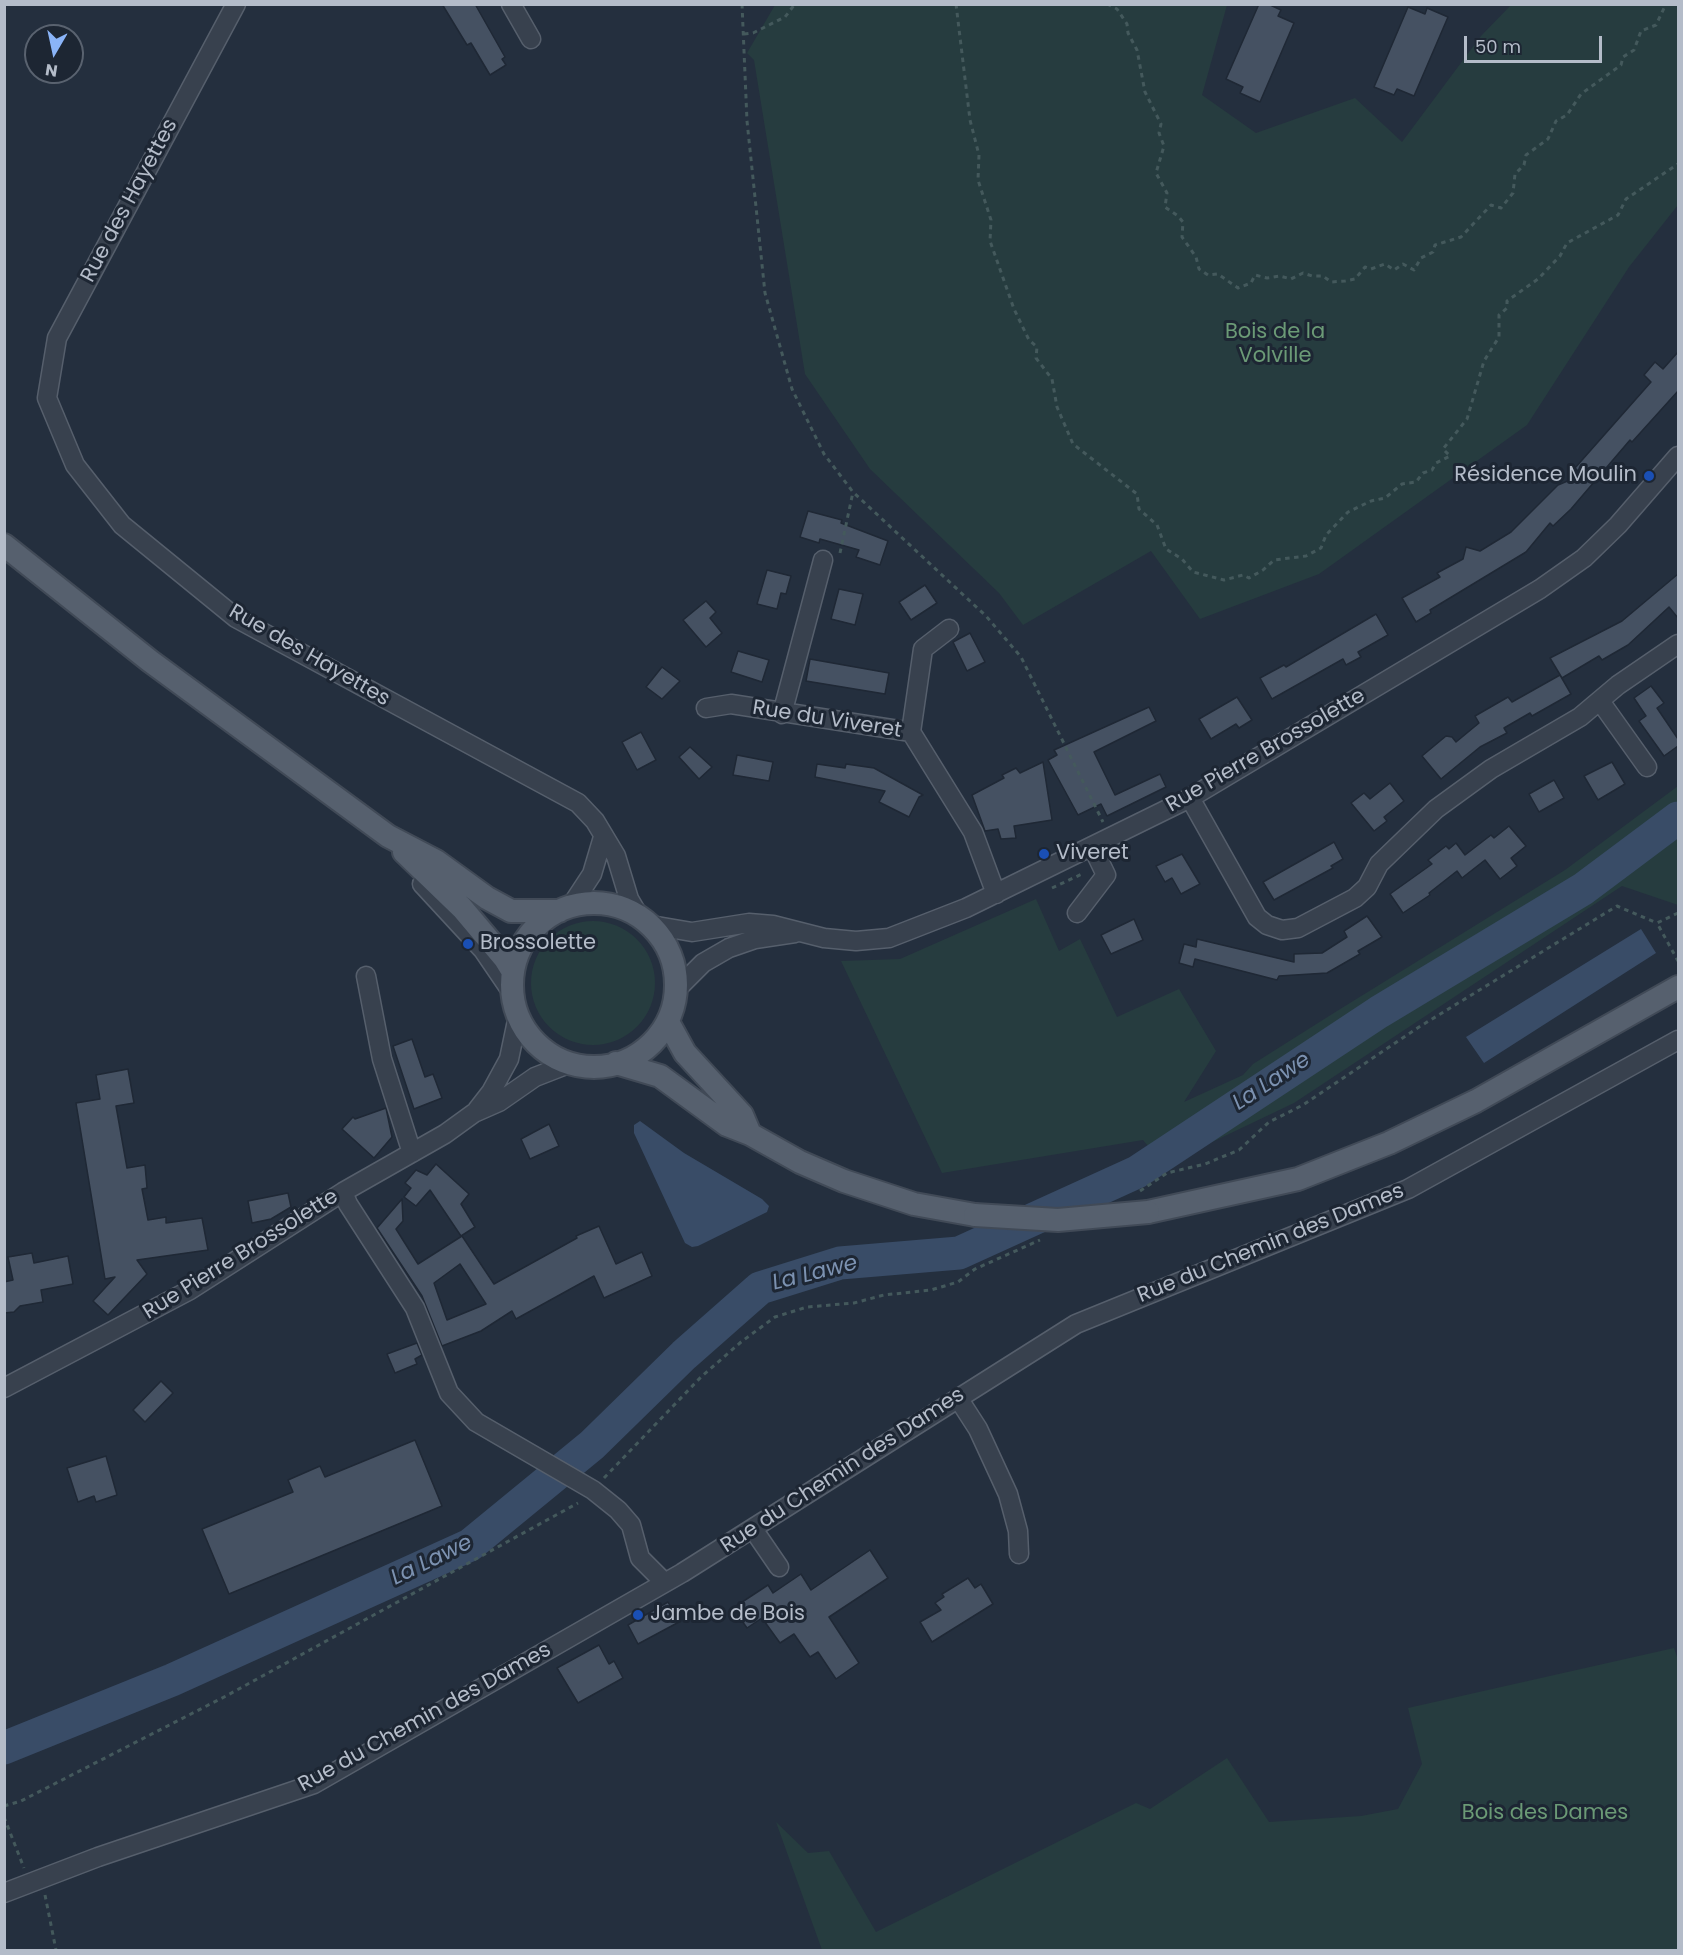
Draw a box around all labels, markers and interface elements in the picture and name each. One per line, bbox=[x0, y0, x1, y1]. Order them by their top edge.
north arrow bbox=[24, 24, 84, 84]
scale bar bbox=[1467, 24, 1605, 62]
text: 50 m bbox=[1475, 34, 1521, 59]
text: N bbox=[44, 58, 59, 83]
street label: Rue des Hayettes bbox=[76, 115, 184, 287]
park label: Bois de la Volville bbox=[1225, 320, 1325, 370]
place label: Résidence Moulin bbox=[1454, 463, 1637, 489]
marker: Résidence Moulin bbox=[1642, 469, 1656, 483]
street label: Rue des Hayettes bbox=[224, 600, 394, 712]
street label: Rue Pierre Brossolette bbox=[1162, 684, 1370, 818]
street label: Rue du Viveret bbox=[751, 696, 903, 744]
place label: Viveret bbox=[1056, 841, 1129, 867]
marker: Viveret bbox=[1037, 847, 1051, 861]
place label: Brossolette bbox=[480, 931, 596, 957]
marker: Brossolette bbox=[461, 937, 475, 951]
water label: La Lawe bbox=[1228, 1047, 1316, 1117]
street label: Rue du Chemin des Dames bbox=[1134, 1179, 1408, 1309]
street label: Rue Pierre Brossolette bbox=[139, 1185, 343, 1325]
water label: La Lawe bbox=[770, 1251, 860, 1297]
street label: Rue du Chemin des Dames bbox=[717, 1383, 969, 1559]
water label: La Lawe bbox=[387, 1530, 477, 1592]
place label: Jambe de Bois bbox=[650, 1602, 805, 1628]
marker: Jambe de Bois bbox=[631, 1608, 645, 1622]
street label: Rue du Chemin des Dames bbox=[294, 1638, 556, 1798]
park label: Bois des Dames bbox=[1462, 1801, 1628, 1827]

